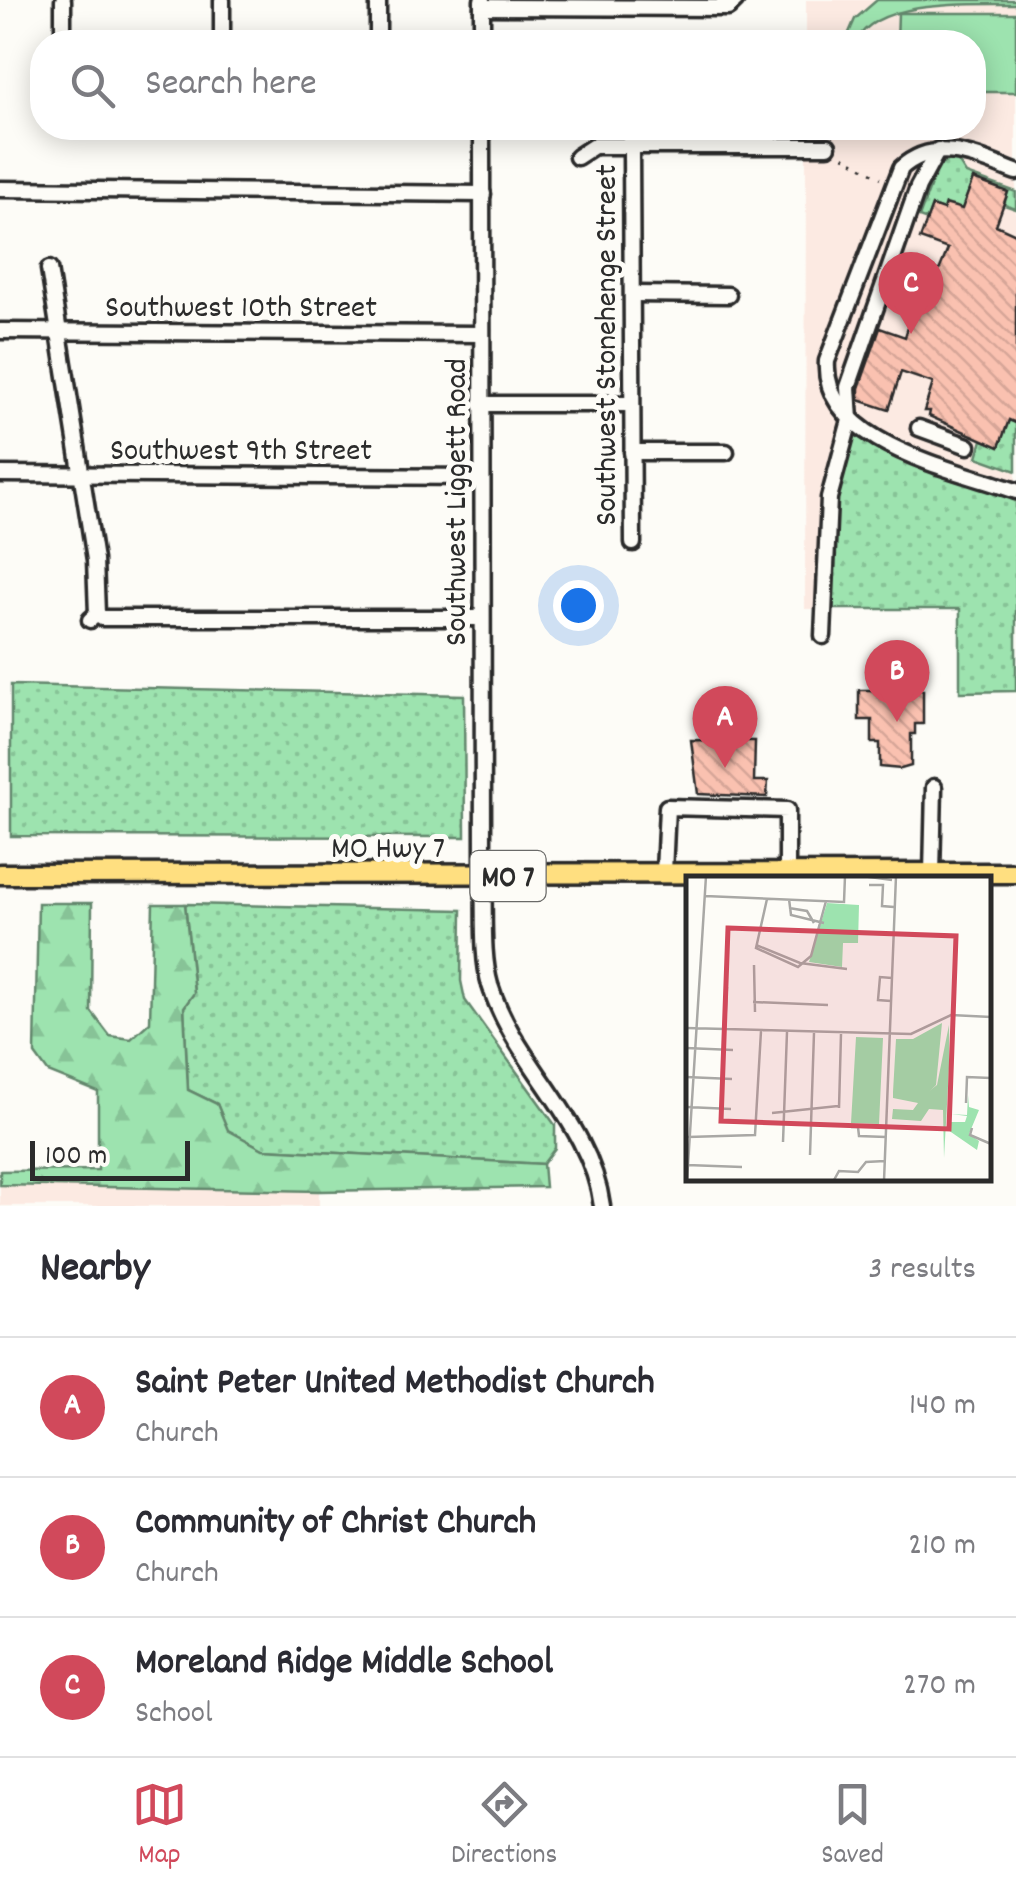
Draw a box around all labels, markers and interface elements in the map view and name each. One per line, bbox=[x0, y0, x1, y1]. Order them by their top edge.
search box bbox=[30, 30, 986, 140]
icon: search bbox=[65, 58, 120, 113]
text: Search here bbox=[145, 58, 317, 113]
street label: Southwest Stonehenge Street bbox=[586, 164, 632, 526]
pin: C bbox=[878, 252, 944, 334]
street label: Southwest 10th Street bbox=[105, 287, 377, 333]
street label: Southwest Liggett Road bbox=[436, 358, 482, 646]
street label: Southwest 9th Street bbox=[110, 430, 372, 476]
your location bbox=[553, 580, 604, 631]
pin: B bbox=[864, 640, 930, 722]
pin: A bbox=[692, 686, 758, 768]
street label: MO Hwy 7 bbox=[331, 828, 445, 874]
road number: MO 7 bbox=[470, 851, 546, 901]
inset map bbox=[686, 876, 991, 1181]
scale bar bbox=[30, 1136, 190, 1180]
text: 100 m bbox=[45, 1138, 107, 1178]
text: Nearby bbox=[40, 1241, 150, 1301]
text: 3 results bbox=[868, 1248, 976, 1294]
text: Saint Peter United Methodist Church bbox=[135, 1357, 655, 1412]
text: A bbox=[64, 1384, 81, 1430]
text: 140 m bbox=[909, 1384, 976, 1430]
text: Church bbox=[135, 1412, 219, 1458]
text: Community of Christ Church bbox=[135, 1497, 536, 1552]
text: B bbox=[65, 1524, 80, 1570]
text: 210 m bbox=[908, 1524, 976, 1570]
text: Church bbox=[135, 1552, 219, 1598]
text: Moreland Ridge Middle School bbox=[135, 1637, 553, 1692]
text: C bbox=[65, 1664, 80, 1710]
text: 270 m bbox=[903, 1664, 976, 1710]
text: School bbox=[135, 1692, 213, 1738]
tab: Map bbox=[132, 1777, 187, 1877]
tab: Directions bbox=[451, 1777, 557, 1877]
tab: Saved bbox=[821, 1777, 884, 1877]

